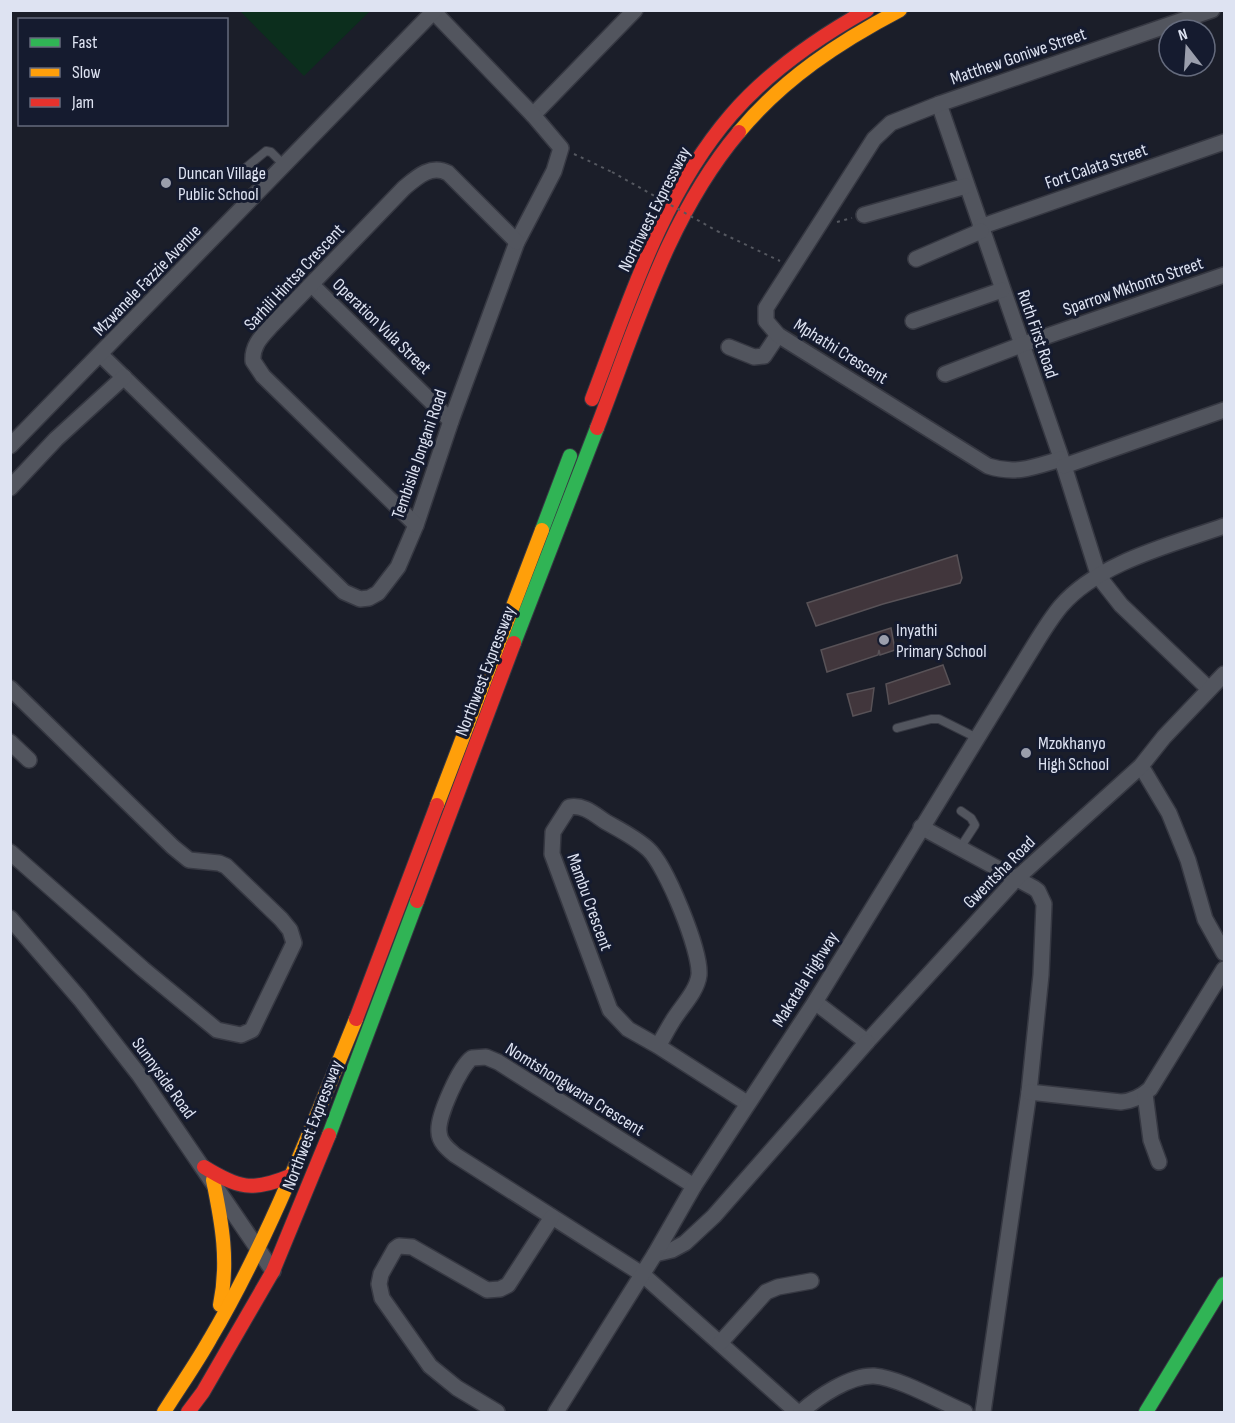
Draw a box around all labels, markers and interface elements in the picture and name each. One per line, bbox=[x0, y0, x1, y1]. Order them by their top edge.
legend bbox=[18, 18, 228, 126]
north arrow bbox=[1157, 18, 1217, 78]
street label: Matthew Goniwe Street bbox=[948, 23, 1089, 90]
text: N bbox=[1176, 25, 1190, 45]
text: Fast bbox=[72, 32, 98, 53]
text: Slow bbox=[72, 62, 101, 83]
text: Jam bbox=[71, 92, 94, 113]
street label: Fort Calata Street bbox=[1042, 139, 1150, 194]
street label: Northwest Expressway bbox=[614, 143, 695, 275]
place label: Duncan Village Public School bbox=[178, 163, 266, 205]
marker: Duncan Village Public School bbox=[159, 176, 173, 190]
street label: Mzwanele Fazzie Avenue bbox=[89, 220, 206, 340]
street label: Sarhili Hintsa Crescent bbox=[240, 220, 349, 335]
street label: Sparrow Mkhonto Street bbox=[1060, 252, 1206, 320]
street label: Operation Vula Street bbox=[328, 274, 436, 379]
street label: Ruth First Road bbox=[1013, 287, 1062, 381]
street label: Mphathi Crescent bbox=[790, 314, 892, 389]
street label: Tembisile Jongani Road bbox=[387, 387, 451, 522]
street label: Northwest Expressway bbox=[451, 603, 520, 739]
place label: Inyathi Primary School bbox=[896, 620, 987, 662]
marker: Inyathi Primary School bbox=[877, 633, 891, 647]
place label: Mzokhanyo High School bbox=[1038, 733, 1109, 775]
marker: Mzokhanyo High School bbox=[1019, 746, 1033, 760]
street label: Gwentsha Road bbox=[959, 832, 1040, 913]
street label: Mambu Crescent bbox=[562, 851, 617, 954]
street label: Makatala Highway bbox=[768, 928, 843, 1031]
street label: Sunnyside Road bbox=[127, 1034, 200, 1123]
street label: Nomtshongwana Crescent bbox=[502, 1038, 648, 1141]
street label: Northwest Expressway bbox=[278, 1057, 347, 1193]

